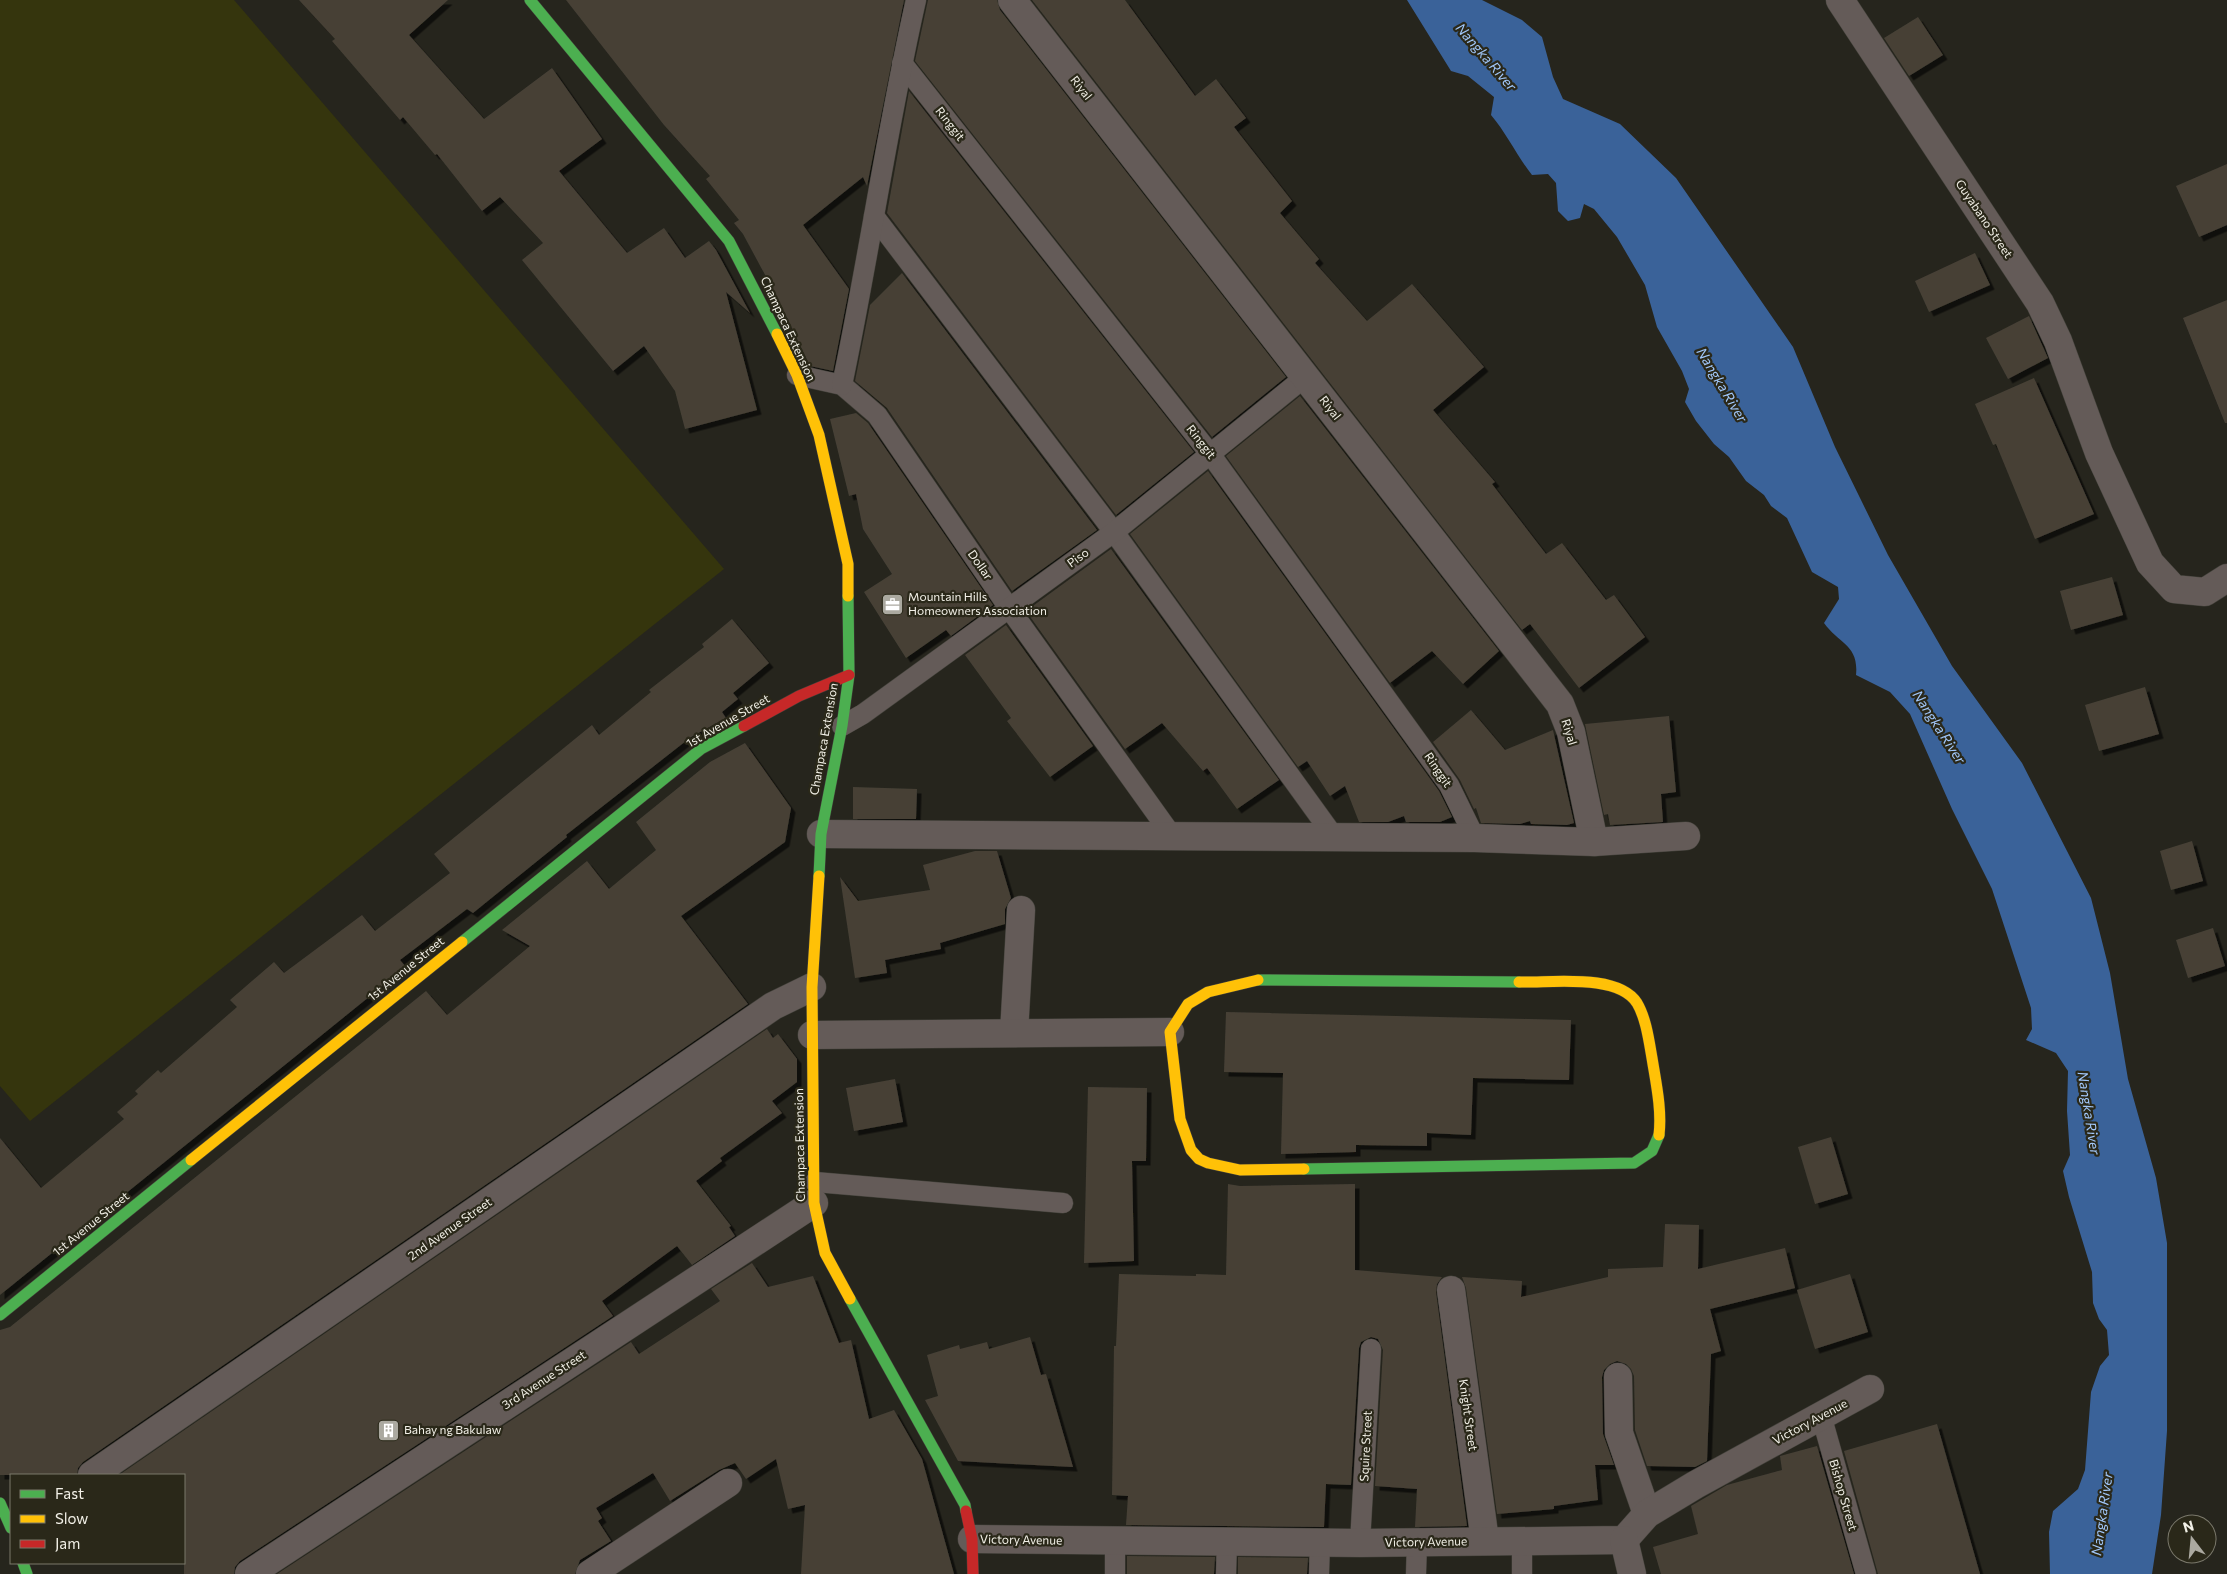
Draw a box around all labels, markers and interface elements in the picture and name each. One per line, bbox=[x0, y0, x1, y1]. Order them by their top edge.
water label: Nangka River bbox=[1452, 19, 1521, 94]
street label: Riyal bbox=[1068, 73, 1095, 102]
street label: Ringgit bbox=[933, 104, 968, 143]
street label: Guyabano Street bbox=[1953, 177, 2016, 260]
street label: Champaca Extension bbox=[758, 274, 819, 383]
water label: Nangka River bbox=[1693, 344, 1752, 425]
street label: Riyal bbox=[1317, 393, 1344, 422]
street label: Ringgit bbox=[1184, 422, 1219, 461]
street label: Piso bbox=[1064, 545, 1091, 570]
street label: Dollar bbox=[966, 547, 996, 582]
place label: Mountain Hills Homeowners Association bbox=[908, 589, 1047, 617]
office icon: Mountain Hills Homeowners Association bbox=[880, 592, 904, 616]
street label: Champaca Extension bbox=[806, 682, 840, 796]
water label: Nangka River bbox=[1909, 687, 1970, 767]
street label: 1st Avenue Street bbox=[683, 691, 772, 750]
street label: Riyal bbox=[1559, 717, 1581, 746]
street label: Ringgit bbox=[1422, 749, 1456, 790]
street label: 1st Avenue Street bbox=[364, 933, 446, 1003]
water label: Nangka River bbox=[2075, 1070, 2105, 1156]
street label: Champaca Extension bbox=[791, 1088, 807, 1202]
street label: 1st Avenue Street bbox=[49, 1188, 131, 1258]
street label: 2nd Avenue Street bbox=[405, 1194, 494, 1262]
street label: 3rd Avenue Street bbox=[499, 1347, 588, 1411]
street label: Knight Street bbox=[1457, 1378, 1481, 1452]
street label: Victory Avenue bbox=[1770, 1396, 1849, 1447]
street label: Squire Street bbox=[1356, 1410, 1374, 1482]
building icon: Bahay ng Bakulaw bbox=[376, 1418, 400, 1442]
place label: Bahay ng Bakulaw bbox=[404, 1422, 502, 1436]
street label: Bishop Street bbox=[1827, 1457, 1861, 1532]
water label: Nangka River bbox=[2087, 1471, 2116, 1557]
legend bbox=[10, 1474, 185, 1564]
text: Fast bbox=[55, 1484, 84, 1502]
text: Slow bbox=[55, 1509, 88, 1527]
north arrow bbox=[2167, 1514, 2217, 1564]
text: N bbox=[2181, 1516, 2196, 1536]
street label: Victory Avenue bbox=[980, 1531, 1062, 1547]
street label: Victory Avenue bbox=[1385, 1533, 1467, 1549]
text: Jam bbox=[55, 1534, 80, 1552]

